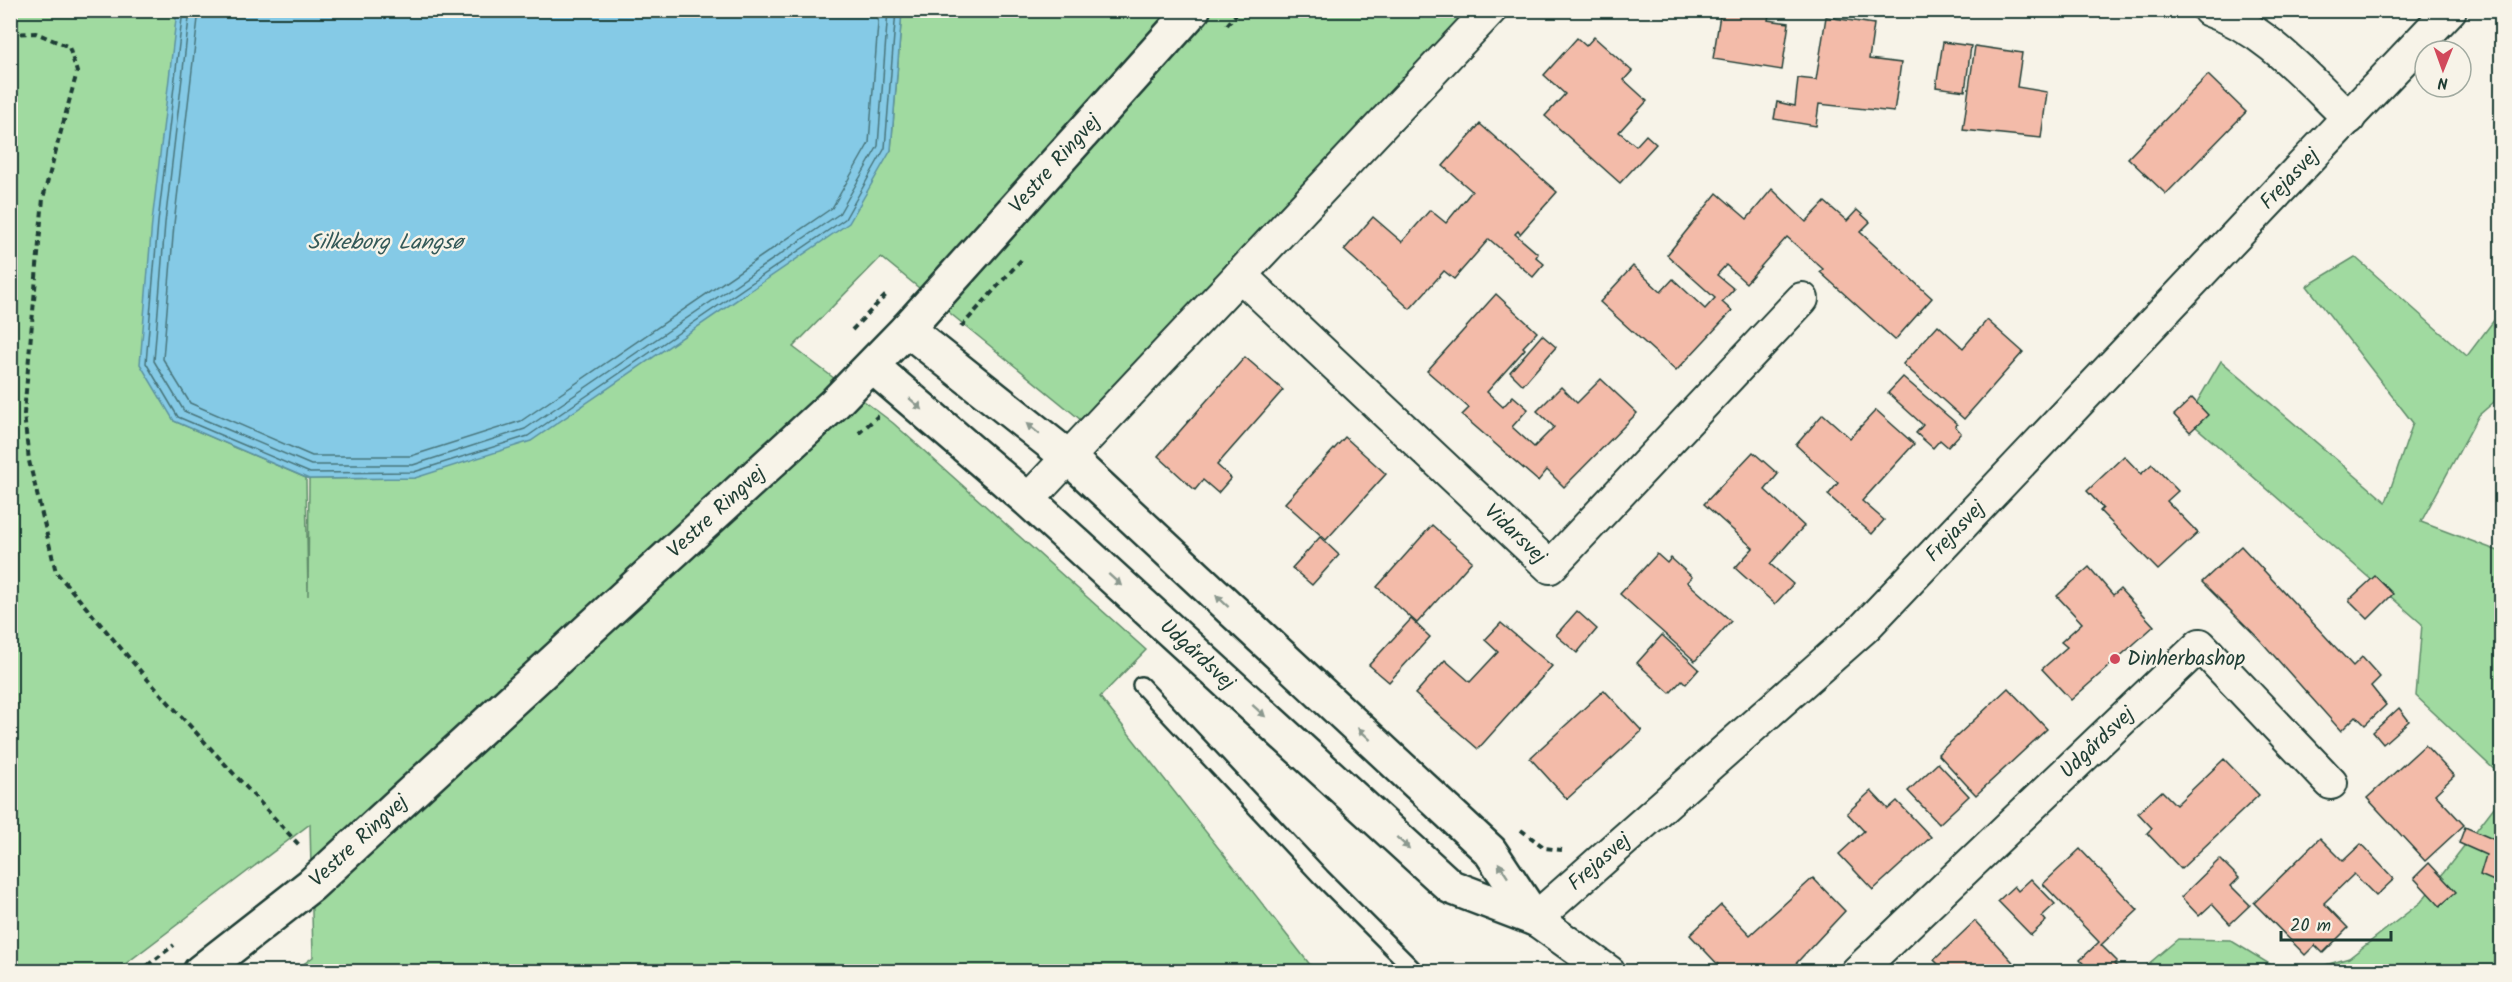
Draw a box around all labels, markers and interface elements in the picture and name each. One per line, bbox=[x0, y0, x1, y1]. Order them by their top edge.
north arrow bbox=[2413, 39, 2473, 99]
text: N bbox=[2437, 70, 2448, 95]
street label: Vestre Ringvej bbox=[1001, 106, 1109, 221]
street label: Frejasvej bbox=[2252, 140, 2328, 218]
water label: Silkeborg Langsø bbox=[308, 226, 466, 261]
one-way arrow bbox=[908, 397, 923, 410]
one-way arrow bbox=[1026, 423, 1041, 436]
street label: Vestre Ringvej bbox=[660, 457, 774, 566]
street label: Frejasvej bbox=[1918, 493, 1994, 570]
street label: Vidarsvej bbox=[1476, 496, 1555, 573]
one-way arrow bbox=[1107, 573, 1122, 586]
one-way arrow bbox=[1215, 594, 1229, 608]
street label: Udgårdsvej bbox=[1152, 611, 1243, 699]
place label: Dinherbashop bbox=[2127, 643, 2245, 676]
marker: Dinherbashop bbox=[2108, 652, 2122, 666]
street label: Udgårdsvej bbox=[2052, 698, 2143, 787]
one-way arrow bbox=[1252, 704, 1266, 718]
one-way arrow bbox=[1357, 727, 1371, 741]
street label: Vestre Ringvej bbox=[302, 786, 416, 895]
street label: Frejasvej bbox=[1560, 824, 1639, 899]
one-way arrow bbox=[1395, 836, 1410, 849]
one-way arrow bbox=[1497, 862, 1508, 878]
scale bar bbox=[2281, 904, 2390, 942]
text: 20 m bbox=[2290, 912, 2331, 941]

